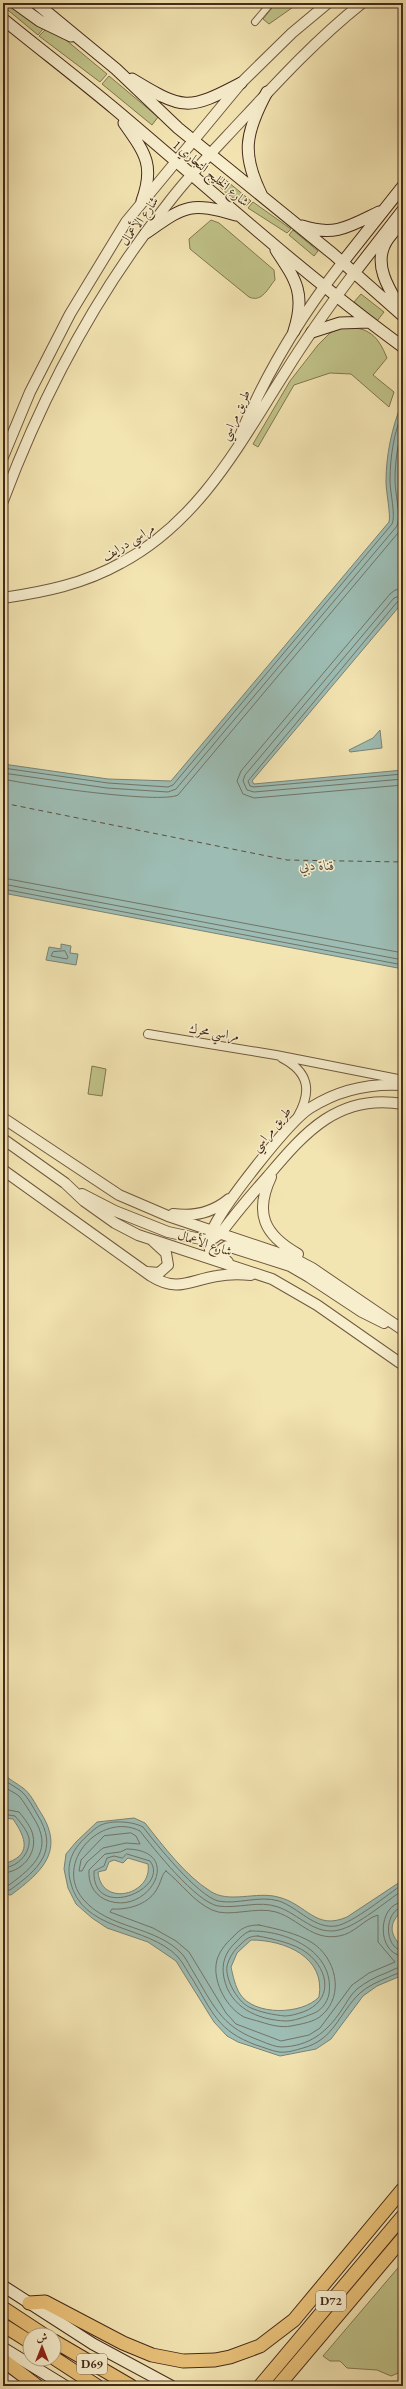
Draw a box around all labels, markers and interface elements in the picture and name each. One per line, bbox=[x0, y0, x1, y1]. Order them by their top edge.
street label: شارع الخليج التجاري 1 bbox=[167, 136, 253, 212]
street label: شارع الأعمال bbox=[116, 193, 165, 251]
street label: طريق مراسي bbox=[216, 387, 258, 445]
street label: مراسي درايف bbox=[98, 519, 160, 568]
water label: قناة دبي bbox=[299, 856, 335, 877]
street label: مراسي محرك bbox=[187, 1020, 240, 1048]
street label: طريق مراسي bbox=[247, 1103, 298, 1158]
street label: شارع الأعمال bbox=[175, 1226, 234, 1263]
road number: D72 bbox=[316, 2291, 346, 2311]
north arrow bbox=[22, 2327, 62, 2367]
text: ش bbox=[37, 2330, 48, 2344]
road number: D69 bbox=[77, 2354, 107, 2374]

